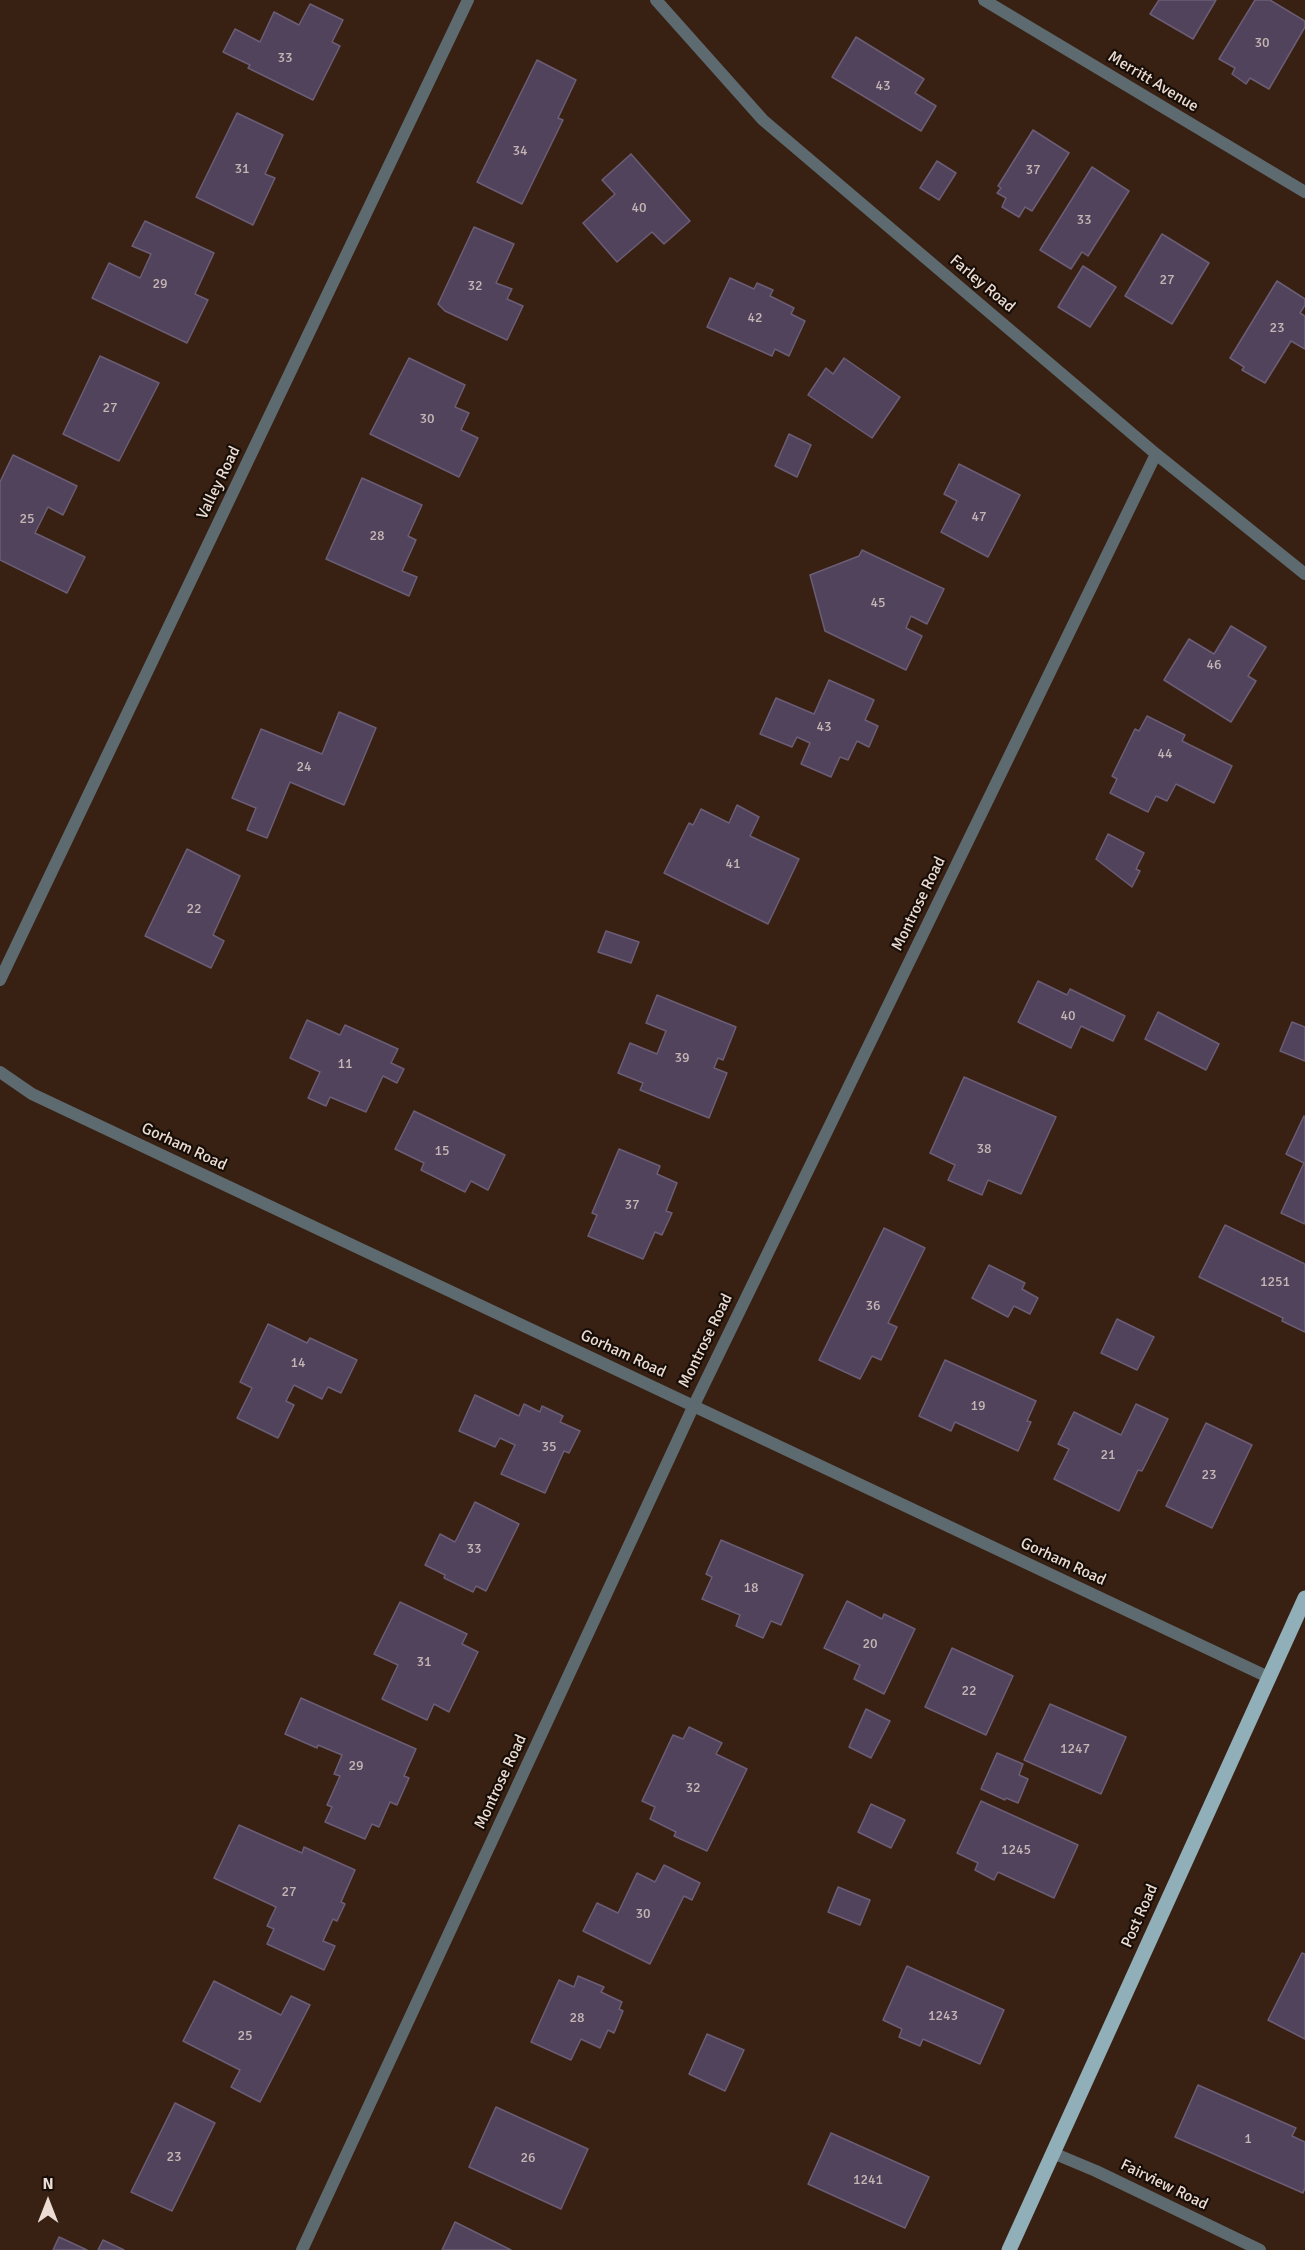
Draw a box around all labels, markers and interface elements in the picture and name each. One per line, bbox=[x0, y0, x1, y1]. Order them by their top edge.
house number: 30 bbox=[1254, 35, 1270, 51]
street label: Merritt Avenue bbox=[1104, 48, 1202, 116]
house number: 33 bbox=[277, 50, 293, 66]
house number: 43 bbox=[875, 78, 891, 94]
house number: 34 bbox=[512, 143, 528, 159]
house number: 31 bbox=[234, 161, 250, 177]
house number: 37 bbox=[1025, 162, 1041, 178]
house number: 40 bbox=[631, 200, 647, 216]
house number: 33 bbox=[1076, 212, 1092, 228]
street label: Farley Road bbox=[945, 251, 1019, 317]
house number: 27 bbox=[1159, 272, 1175, 288]
house number: 29 bbox=[152, 276, 168, 292]
house number: 32 bbox=[467, 278, 483, 294]
house number: 42 bbox=[747, 310, 763, 326]
house number: 23 bbox=[1269, 320, 1285, 336]
house number: 27 bbox=[102, 400, 118, 416]
house number: 30 bbox=[419, 411, 435, 427]
street label: Valley Road bbox=[193, 443, 245, 523]
house number: 47 bbox=[971, 509, 987, 525]
house number: 25 bbox=[19, 511, 35, 527]
house number: 28 bbox=[369, 528, 385, 544]
house number: 45 bbox=[870, 595, 886, 611]
house number: 46 bbox=[1206, 657, 1222, 673]
house number: 43 bbox=[816, 719, 832, 735]
house number: 44 bbox=[1157, 746, 1173, 762]
house number: 24 bbox=[296, 759, 312, 775]
street label: Montrose Road bbox=[888, 854, 950, 954]
house number: 41 bbox=[725, 856, 741, 872]
house number: 22 bbox=[186, 901, 202, 917]
house number: 40 bbox=[1060, 1008, 1076, 1024]
house number: 39 bbox=[674, 1050, 690, 1066]
house number: 11 bbox=[337, 1056, 353, 1072]
street label: Gorham Road bbox=[138, 1119, 230, 1175]
house number: 38 bbox=[976, 1141, 992, 1157]
house number: 15 bbox=[434, 1143, 450, 1159]
house number: 37 bbox=[624, 1197, 640, 1213]
house number: 1251 bbox=[1260, 1274, 1290, 1290]
street label: Montrose Road bbox=[675, 1291, 737, 1391]
house number: 36 bbox=[865, 1298, 881, 1314]
street label: Gorham Road bbox=[577, 1326, 669, 1382]
house number: 14 bbox=[290, 1355, 306, 1371]
house number: 19 bbox=[970, 1398, 986, 1414]
house number: 35 bbox=[541, 1439, 557, 1455]
house number: 21 bbox=[1100, 1447, 1116, 1463]
house number: 23 bbox=[1201, 1467, 1217, 1483]
street label: Gorham Road bbox=[1017, 1534, 1109, 1590]
house number: 33 bbox=[466, 1541, 482, 1557]
house number: 18 bbox=[743, 1580, 759, 1596]
house number: 20 bbox=[862, 1636, 878, 1652]
house number: 31 bbox=[416, 1654, 432, 1670]
house number: 22 bbox=[961, 1683, 977, 1699]
street label: Montrose Road bbox=[471, 1732, 531, 1832]
house number: 1247 bbox=[1060, 1741, 1090, 1757]
house number: 29 bbox=[348, 1758, 364, 1774]
house number: 32 bbox=[685, 1780, 701, 1796]
house number: 1245 bbox=[1001, 1842, 1031, 1858]
street label: Post Road bbox=[1118, 1881, 1162, 1951]
house number: 27 bbox=[281, 1884, 297, 1900]
house number: 30 bbox=[635, 1906, 651, 1922]
house number: 1243 bbox=[928, 2008, 958, 2024]
house number: 28 bbox=[569, 2010, 585, 2026]
house number: 25 bbox=[237, 2028, 253, 2044]
house number: 1 bbox=[1244, 2131, 1252, 2147]
house number: 23 bbox=[166, 2149, 182, 2165]
house number: 26 bbox=[520, 2150, 536, 2166]
street label: Fairview Road bbox=[1117, 2156, 1211, 2214]
north arrow bbox=[18, 2172, 78, 2232]
house number: 1241 bbox=[853, 2172, 883, 2188]
text: N bbox=[42, 2174, 54, 2194]

